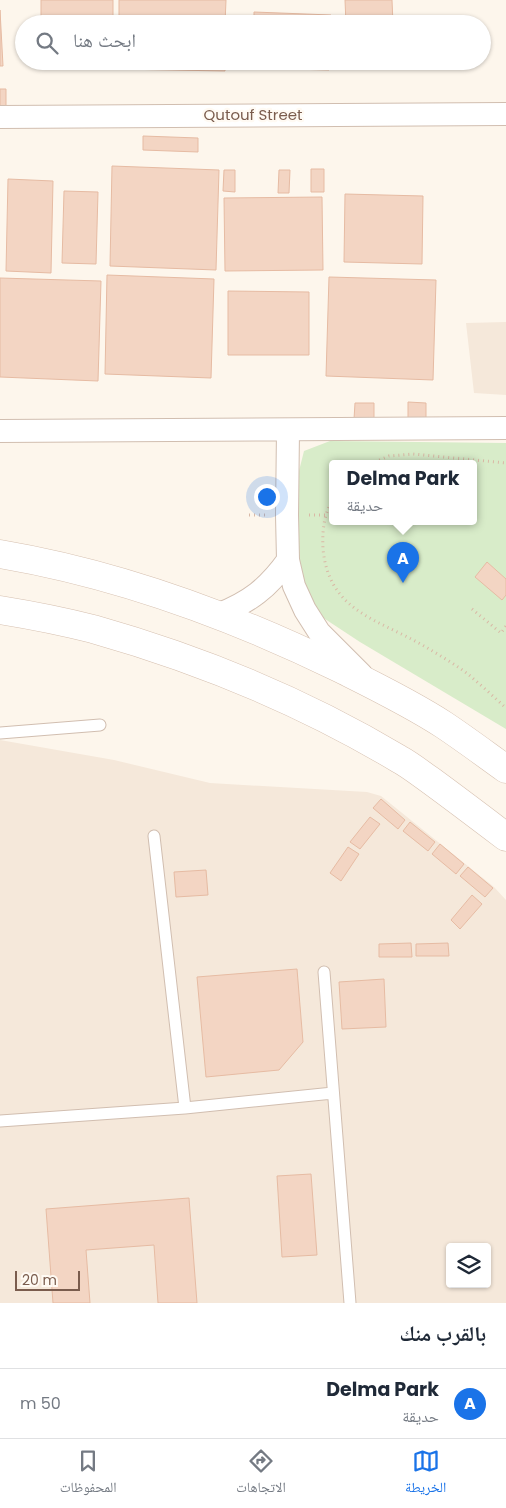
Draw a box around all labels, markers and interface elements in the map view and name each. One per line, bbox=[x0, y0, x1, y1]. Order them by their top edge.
search box bbox=[15, 15, 491, 70]
text: ابحث هنا bbox=[73, 27, 136, 54]
icon: search bbox=[33, 29, 61, 57]
street label: Qutouf Street bbox=[204, 104, 302, 125]
popup bbox=[329, 460, 477, 525]
text: Delma Park bbox=[347, 465, 459, 492]
your location bbox=[254, 484, 280, 510]
text: حديقة bbox=[347, 494, 383, 517]
pin: A bbox=[387, 542, 419, 583]
map controls bbox=[446, 1243, 491, 1288]
button: layers bbox=[446, 1243, 491, 1288]
scale bar bbox=[15, 1268, 80, 1291]
text: 20 m bbox=[22, 1270, 57, 1290]
text: بالقرب منك bbox=[400, 1319, 486, 1348]
text: Delma Park bbox=[326, 1376, 439, 1403]
text: 50 m bbox=[20, 1392, 61, 1415]
text: A bbox=[464, 1392, 476, 1415]
text: حديقة bbox=[402, 1405, 439, 1428]
tab: المحفوظات bbox=[60, 1447, 117, 1501]
tab: الاتجاهات bbox=[236, 1447, 286, 1501]
tab: الخريطة bbox=[405, 1447, 446, 1501]

